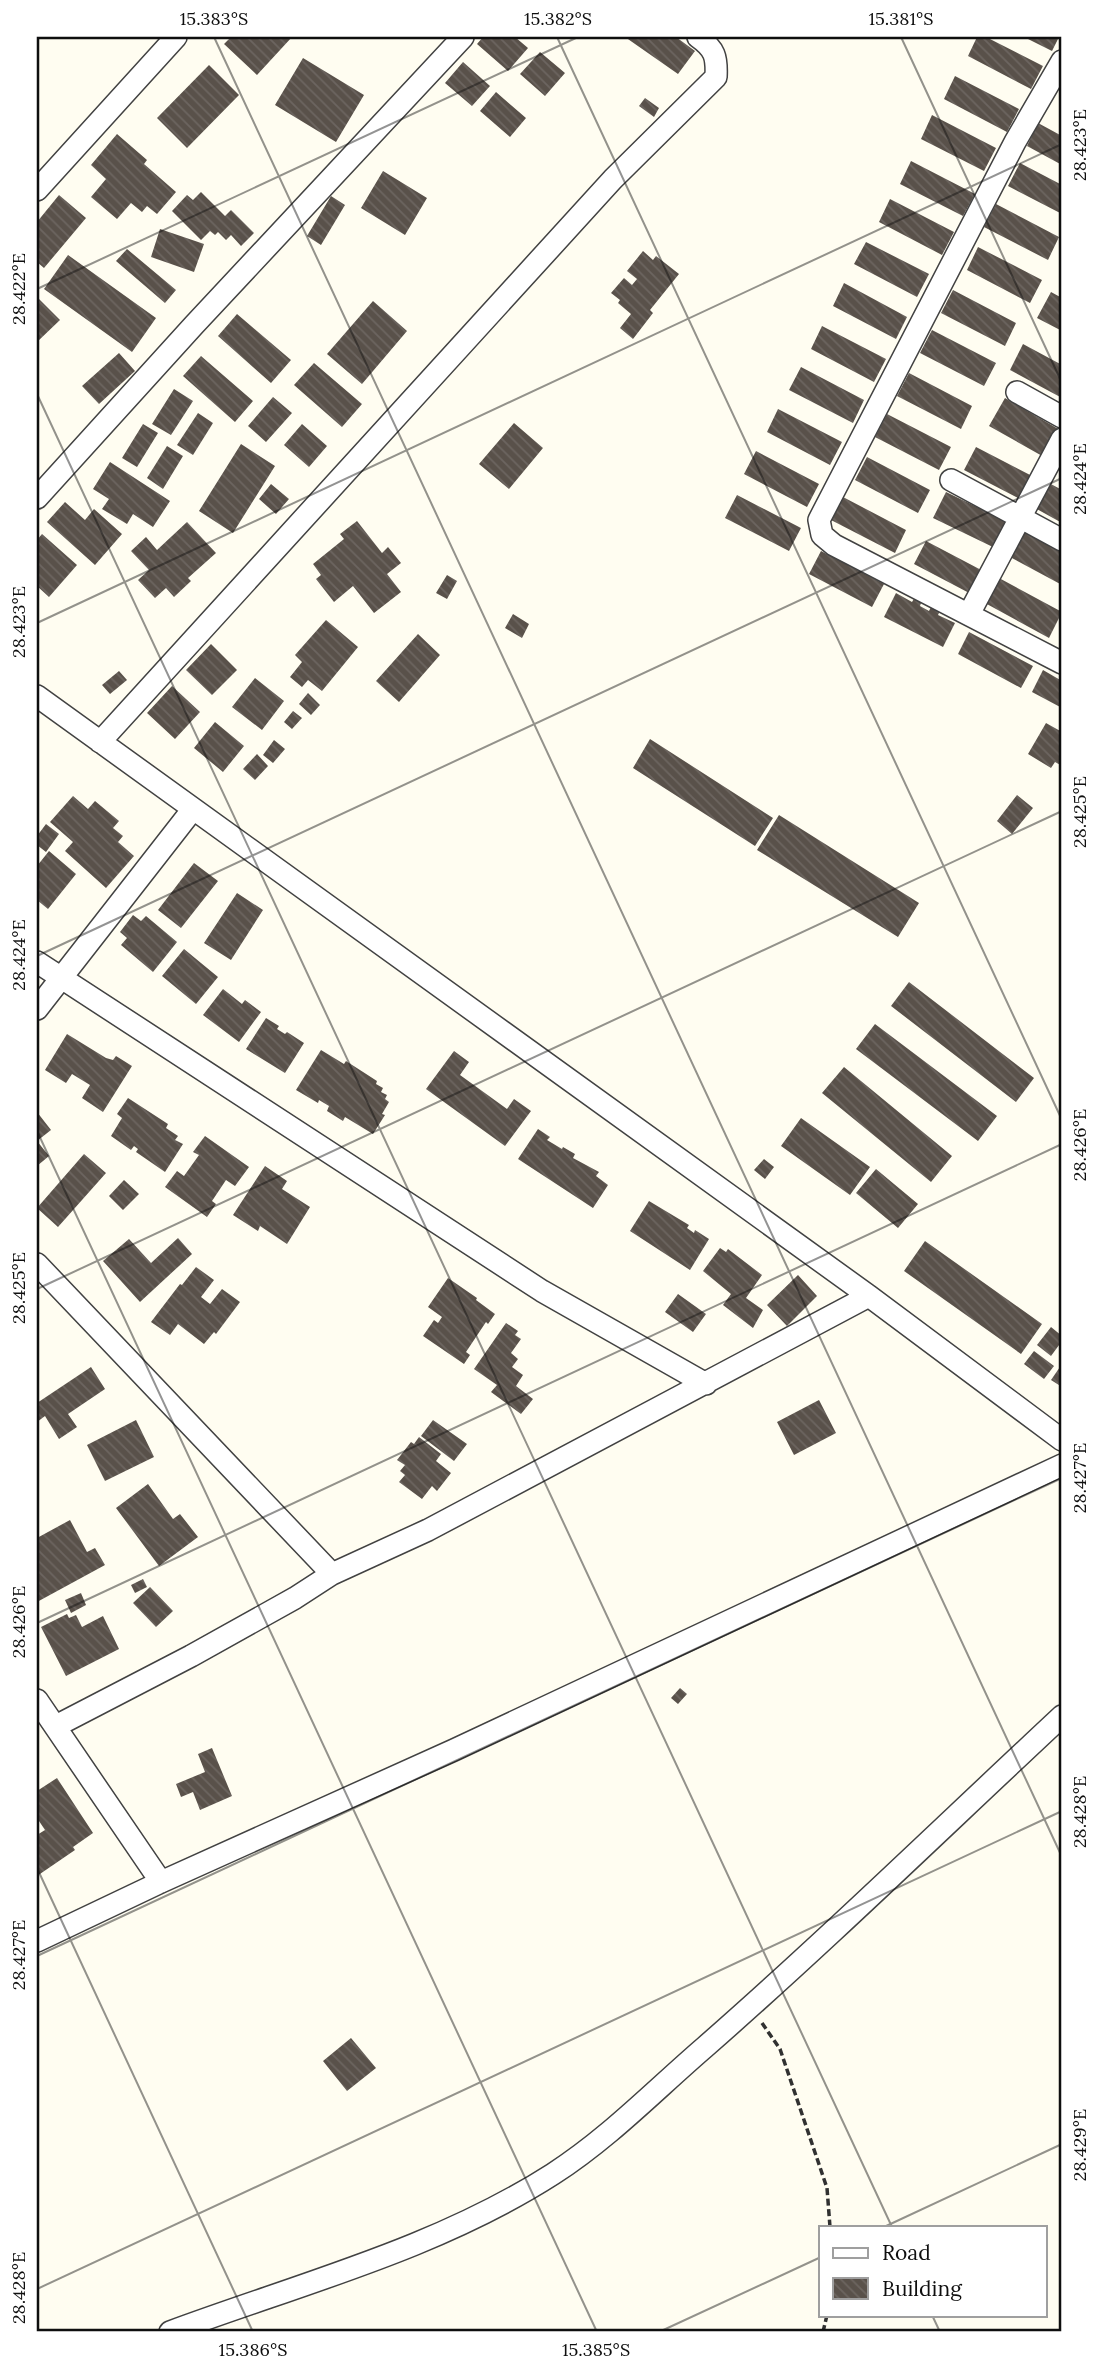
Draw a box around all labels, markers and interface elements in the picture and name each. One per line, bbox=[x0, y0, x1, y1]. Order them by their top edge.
text: 15.383°S bbox=[180, 7, 248, 30]
text: 15.382°S bbox=[524, 7, 592, 30]
text: 15.381°S bbox=[869, 7, 933, 30]
text: 28.423°E bbox=[1068, 109, 1091, 181]
text: 28.422°E bbox=[7, 253, 30, 325]
text: 28.424°E bbox=[1068, 443, 1091, 515]
text: 28.423°E bbox=[7, 586, 30, 658]
text: 28.425°E bbox=[1068, 776, 1091, 848]
text: 28.424°E bbox=[7, 919, 30, 991]
text: 28.426°E bbox=[1068, 1109, 1091, 1181]
text: 28.425°E bbox=[7, 1252, 30, 1324]
text: 28.427°E bbox=[1068, 1443, 1091, 1513]
text: 28.426°E bbox=[7, 1586, 30, 1658]
text: 28.428°E bbox=[1068, 1776, 1091, 1848]
text: 28.427°E bbox=[7, 1920, 30, 1990]
text: 28.429°E bbox=[1068, 2109, 1091, 2181]
legend bbox=[819, 2226, 1046, 2316]
text: Road bbox=[882, 2239, 931, 2266]
text: 28.428°E bbox=[7, 2252, 30, 2324]
text: Building bbox=[882, 2275, 962, 2302]
text: 15.386°S bbox=[219, 2338, 287, 2361]
text: 15.385°S bbox=[562, 2338, 630, 2361]

